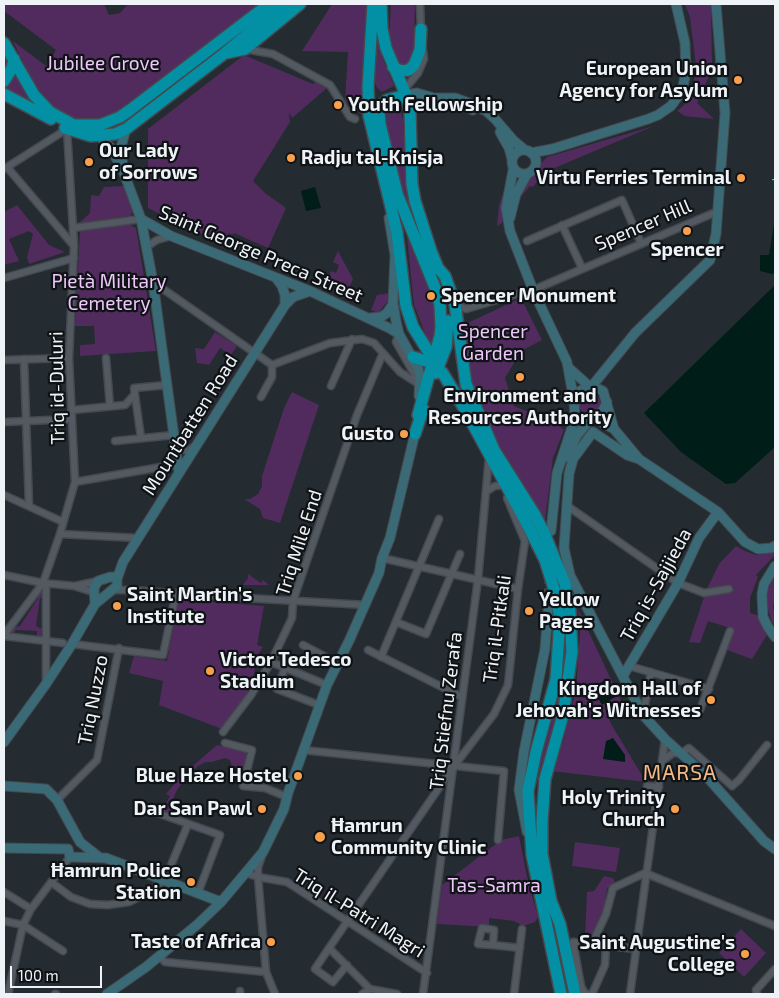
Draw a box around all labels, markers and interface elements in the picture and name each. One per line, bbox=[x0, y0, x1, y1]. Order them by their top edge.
park label: Jubilee Grove bbox=[46, 53, 160, 75]
place label: European Union Agency for Asylum bbox=[560, 58, 728, 102]
marker: European Union Agency for Asylum bbox=[732, 74, 744, 86]
place label: Youth Fellowship bbox=[348, 94, 503, 116]
marker: Youth Fellowship bbox=[332, 99, 344, 111]
place label: Our Lady of Sorrows bbox=[99, 140, 198, 184]
place label: Radju tal-Knisja bbox=[301, 147, 443, 169]
marker: Radju tal-Knisja bbox=[285, 152, 297, 164]
marker: Our Lady of Sorrows bbox=[83, 156, 95, 168]
place label: Virtu Ferries Terminal bbox=[536, 167, 731, 189]
marker: Virtu Ferries Terminal bbox=[735, 172, 747, 184]
street label: Spencer Hill bbox=[591, 194, 695, 256]
street label: Saint George Preca Street bbox=[156, 201, 366, 307]
marker: Spencer bbox=[681, 225, 693, 237]
place label: Spencer bbox=[650, 239, 724, 261]
park label: Pietà Military Cemetery bbox=[51, 271, 167, 315]
place label: Spencer Monument bbox=[441, 285, 616, 307]
marker: Spencer Monument bbox=[425, 290, 437, 302]
park label: Spencer Garden bbox=[458, 321, 528, 365]
street label: Triq id-Duluri bbox=[45, 331, 69, 445]
street label: Mountbatten Road bbox=[138, 350, 242, 500]
marker: Environment and Resources Authority bbox=[514, 371, 526, 383]
place label: Environment and Resources Authority bbox=[428, 385, 612, 429]
place label: Gusto bbox=[341, 423, 394, 445]
marker: Gusto bbox=[398, 428, 410, 440]
street label: Triq Mile End bbox=[271, 487, 327, 599]
street label: Triq is-Sajjieda bbox=[615, 524, 697, 646]
street label: Triq il-Pitkali bbox=[478, 574, 516, 684]
place label: Saint Martin's Institute bbox=[127, 584, 252, 628]
place label: Yellow Pages bbox=[539, 589, 600, 633]
marker: Saint Martin's Institute bbox=[111, 600, 123, 612]
marker: Yellow Pages bbox=[523, 605, 535, 617]
street label: Triq Stiefnu Zerafa bbox=[425, 631, 467, 791]
place label: Victor Tedesco Stadium bbox=[220, 649, 351, 693]
street label: Triq Nuzzo bbox=[73, 653, 113, 747]
marker: Victor Tedesco Stadium bbox=[204, 665, 216, 677]
place label: Kingdom Hall of Jehovah's Witnesses bbox=[515, 678, 701, 722]
marker: Kingdom Hall of Jehovah's Witnesses bbox=[705, 694, 717, 706]
district label: MARSA bbox=[642, 760, 718, 786]
place label: Blue Haze Hostel bbox=[136, 765, 288, 787]
marker: Blue Haze Hostel bbox=[292, 770, 304, 782]
place label: Holy Trinity Church bbox=[561, 787, 665, 831]
place label: Dar San Pawl bbox=[134, 798, 252, 820]
marker: Dar San Pawl bbox=[256, 803, 268, 815]
marker: Holy Trinity Church bbox=[669, 803, 681, 815]
place label: Ħamrun Community Clinic bbox=[331, 815, 486, 859]
marker: Ħamrun Community Clinic bbox=[313, 830, 327, 844]
place label: Ħamrun Police Station bbox=[51, 860, 181, 904]
street label: Triq il-Patri Magri bbox=[289, 863, 429, 963]
park label: Tas-Samra bbox=[447, 875, 541, 897]
marker: Ħamrun Police Station bbox=[185, 876, 197, 888]
place label: Taste of Africa bbox=[131, 931, 261, 953]
place label: Saint Augustine's College bbox=[579, 932, 735, 976]
marker: Taste of Africa bbox=[265, 936, 277, 948]
marker: Saint Augustine's College bbox=[739, 948, 751, 960]
scale bar bbox=[12, 956, 105, 988]
text: 100 m bbox=[18, 966, 59, 984]

